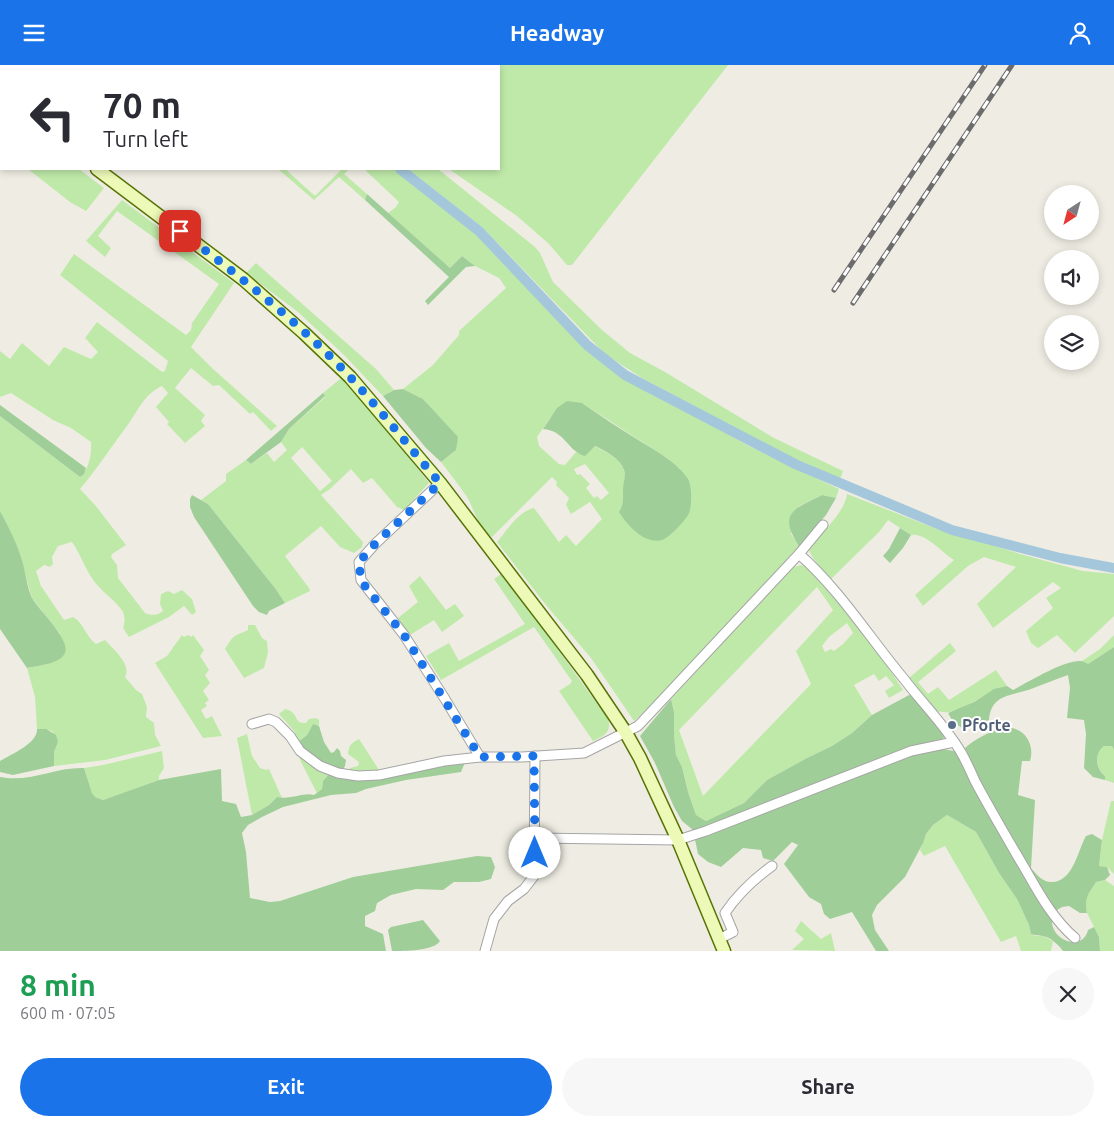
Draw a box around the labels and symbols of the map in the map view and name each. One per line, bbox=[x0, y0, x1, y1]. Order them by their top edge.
north arrow bbox=[1044, 185, 1099, 240]
pin bbox=[159, 210, 201, 252]
place label: Pforte bbox=[962, 716, 1011, 734]
marker: Pforte bbox=[946, 719, 958, 731]
position arrow bbox=[508, 826, 560, 878]

